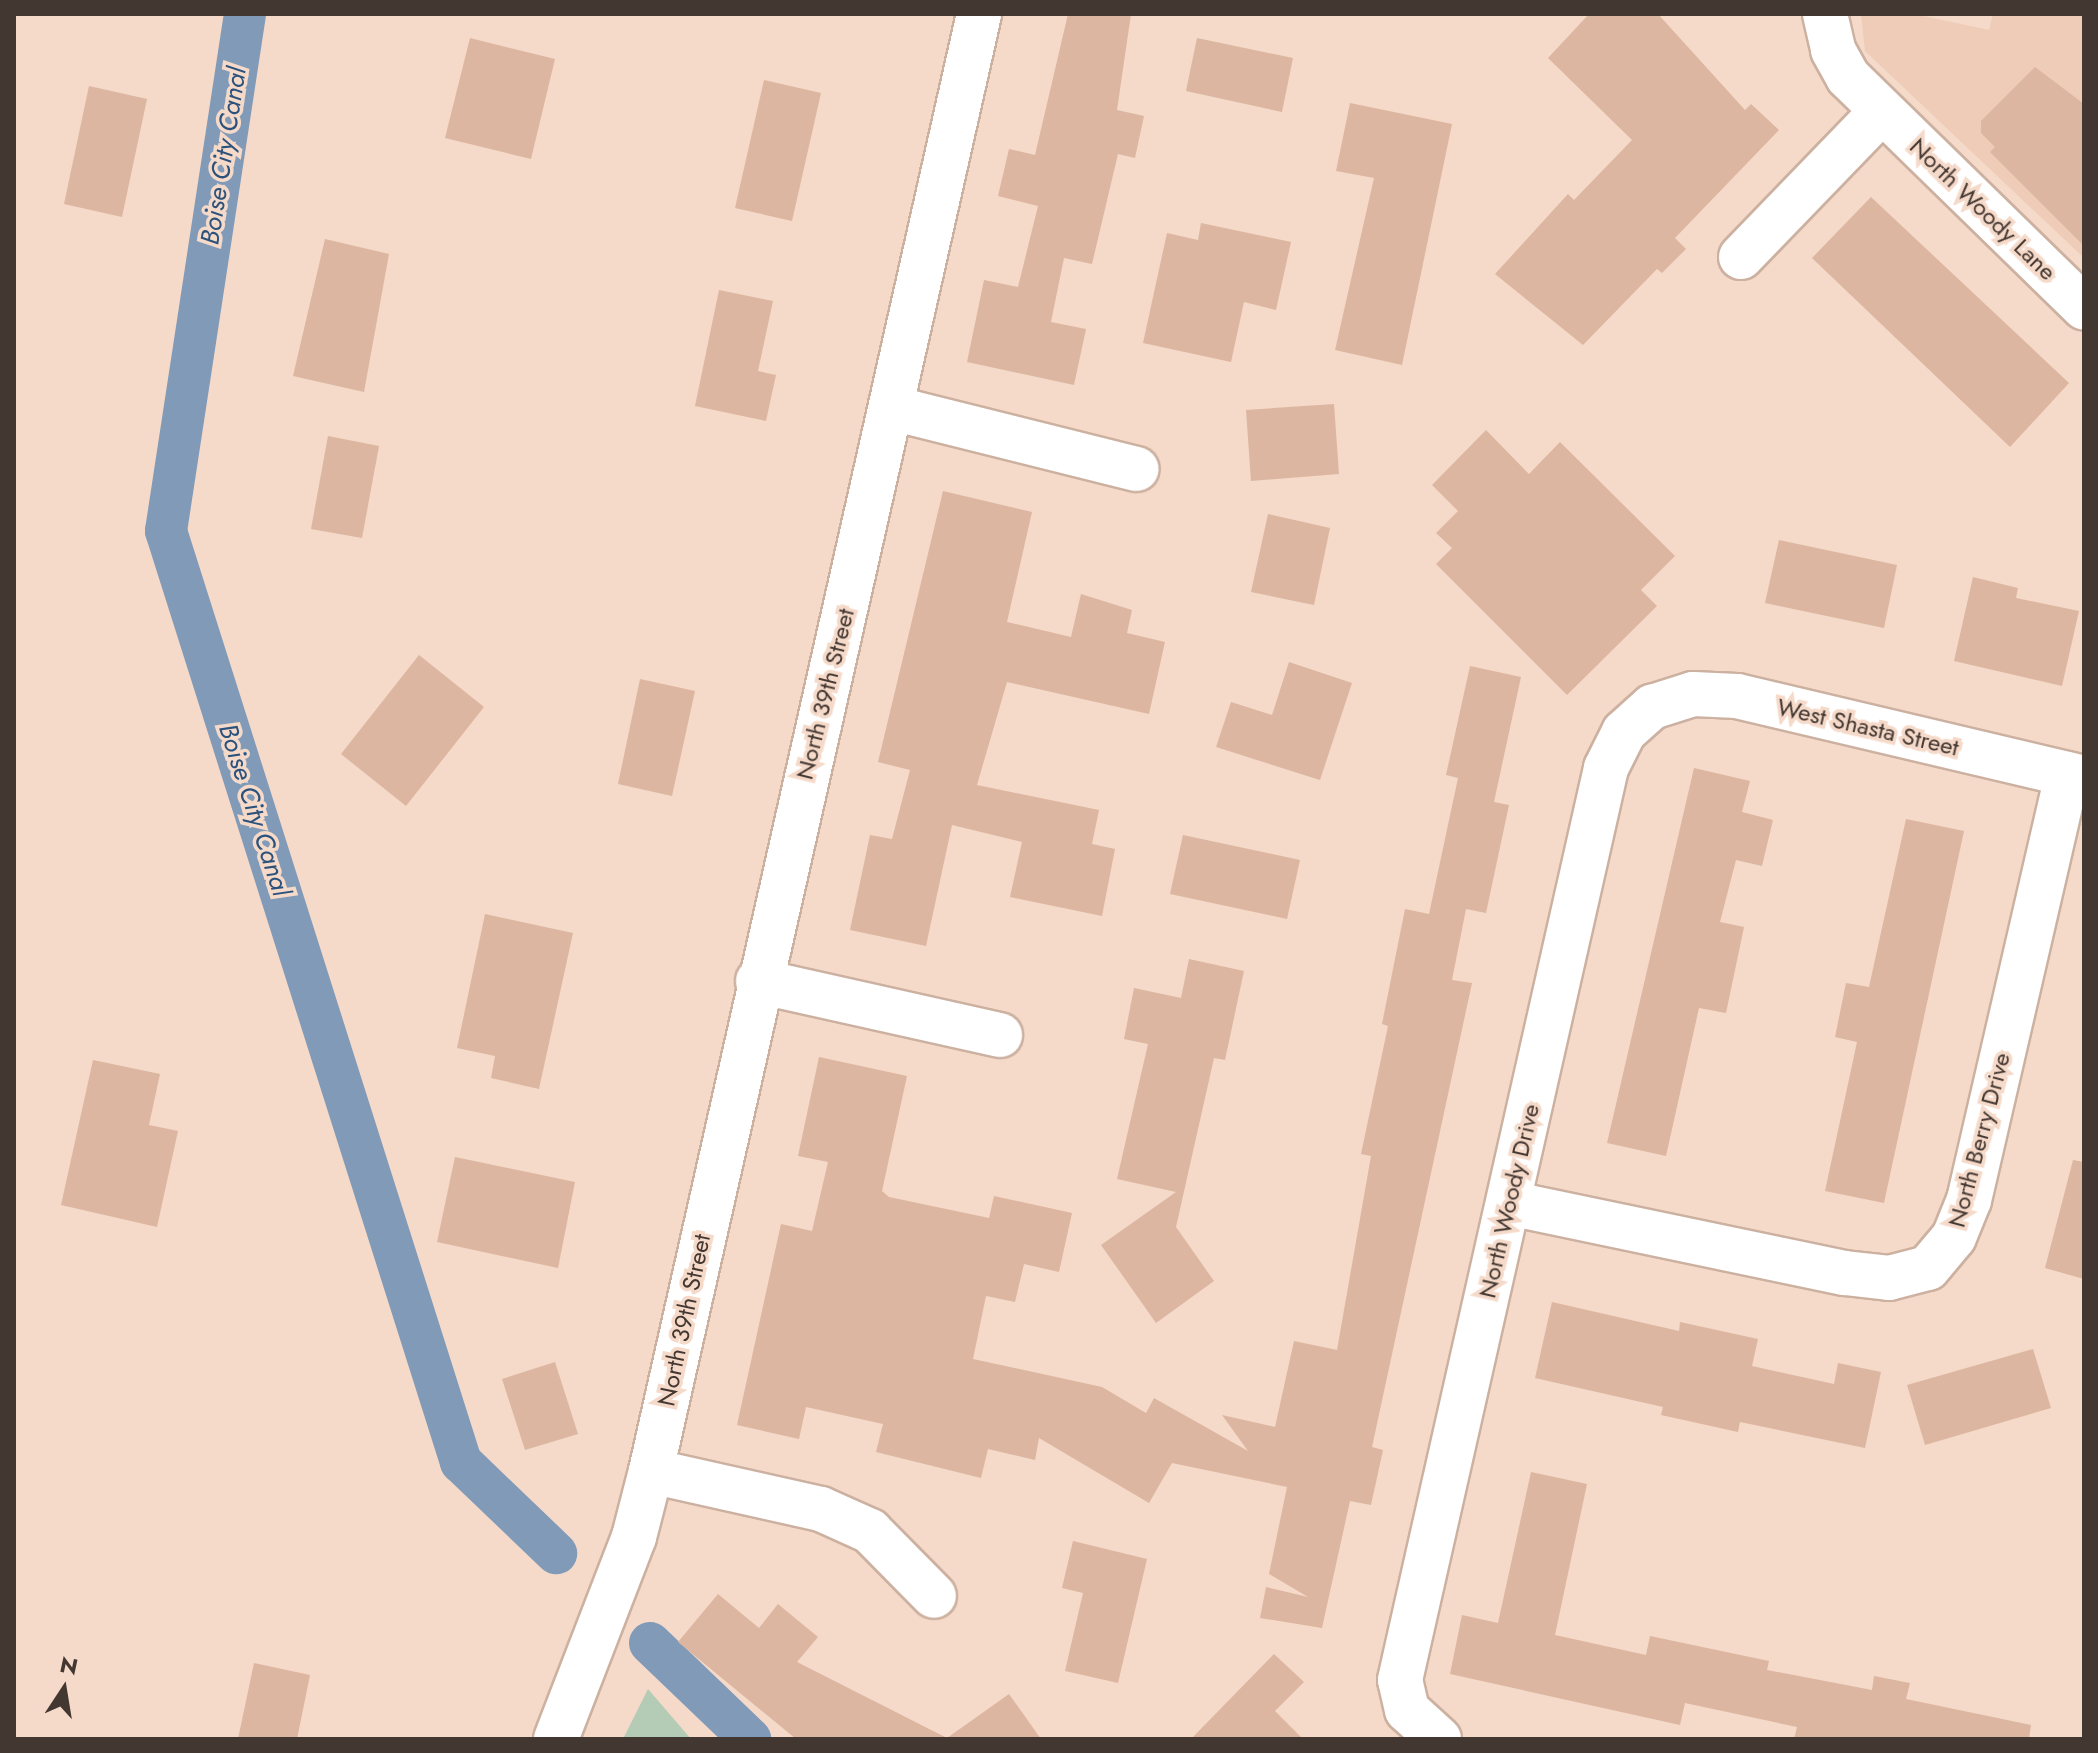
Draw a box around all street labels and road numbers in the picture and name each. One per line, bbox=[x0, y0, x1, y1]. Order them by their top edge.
street label: North Woody Lane bbox=[1904, 132, 2062, 286]
street label: North 39th Street bbox=[790, 605, 860, 783]
street label: West Shasta Street bbox=[1774, 692, 1962, 762]
street label: North Berry Drive bbox=[1942, 1050, 2016, 1230]
street label: North Woody Drive bbox=[1473, 1101, 1545, 1301]
street label: North 39th Street bbox=[652, 1231, 716, 1409]

